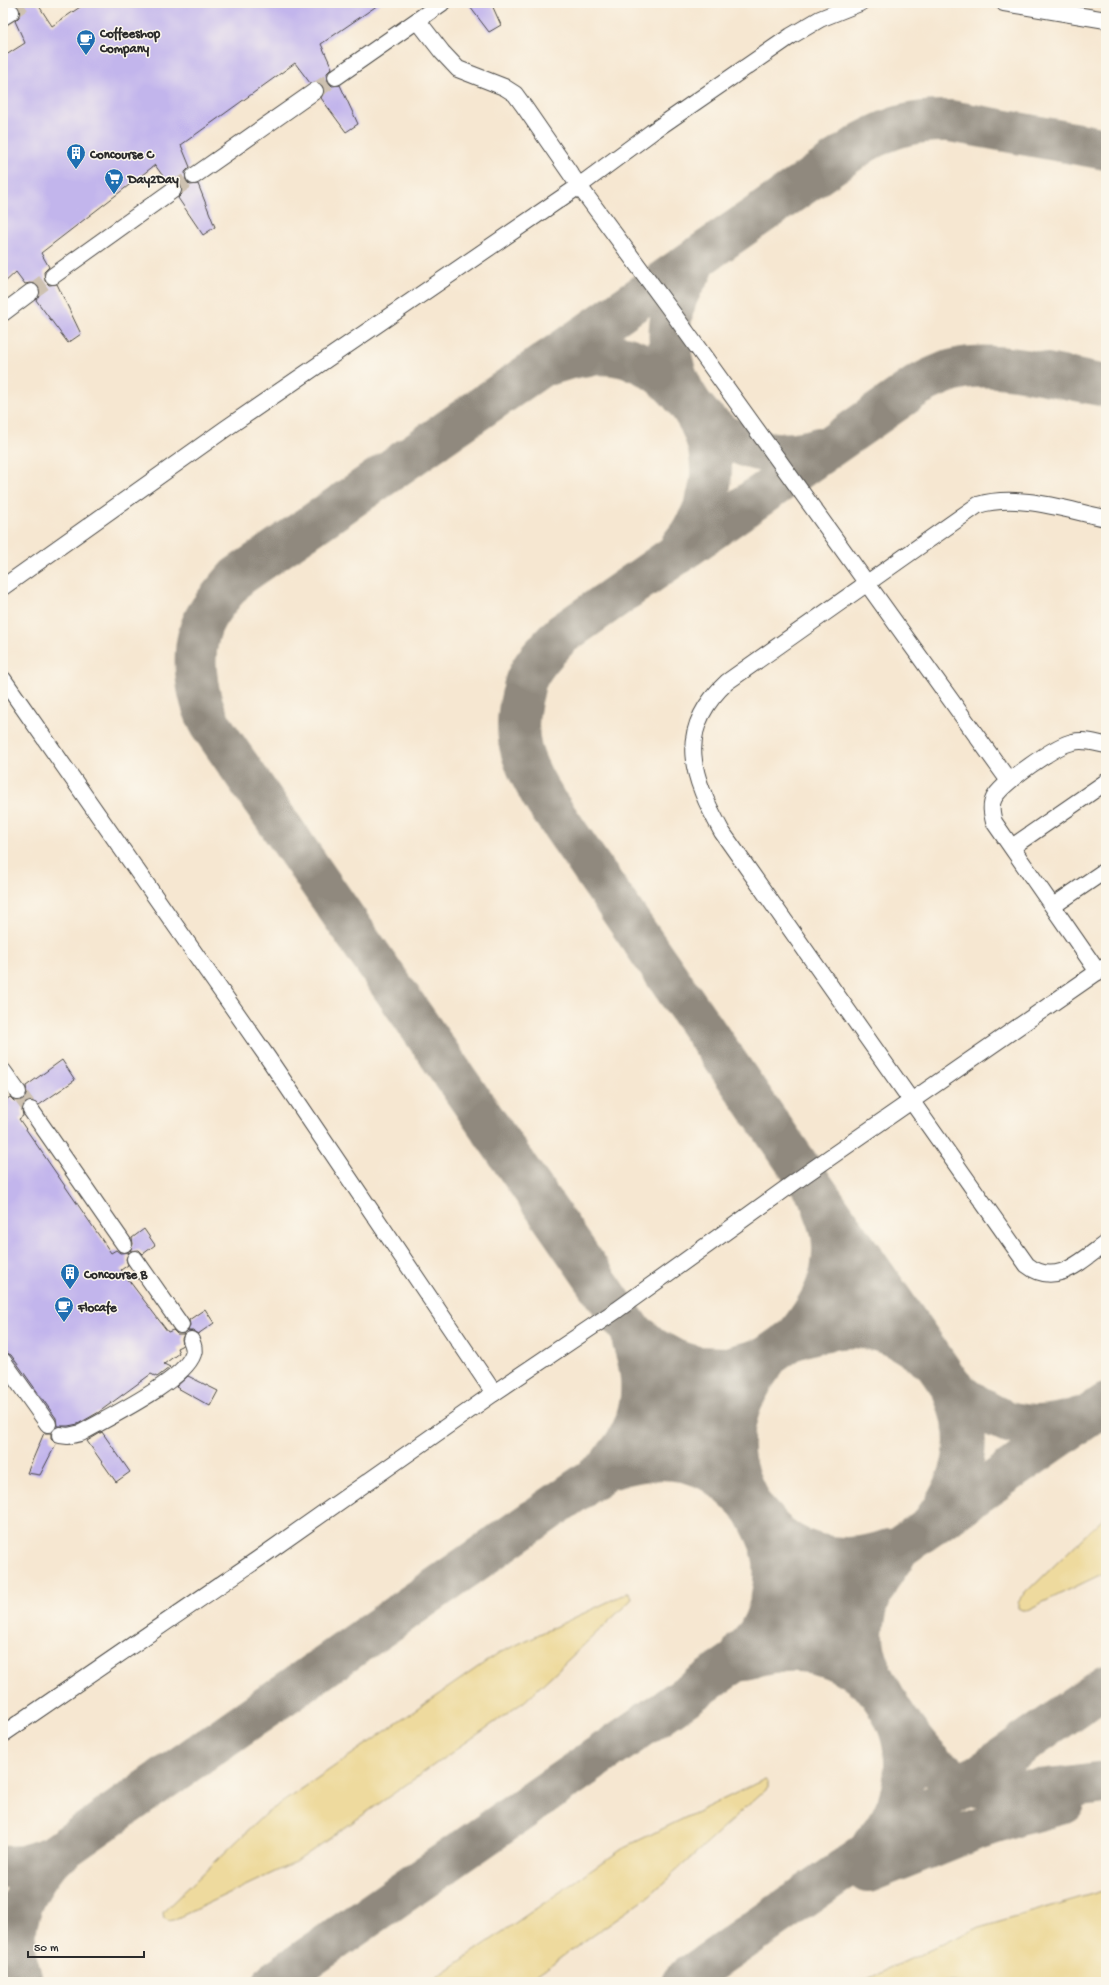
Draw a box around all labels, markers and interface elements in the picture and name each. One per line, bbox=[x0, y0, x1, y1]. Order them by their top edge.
place label: Coffeeshop Company bbox=[99, 26, 161, 58]
cafe icon: Coffeeshop Company bbox=[75, 28, 97, 56]
building icon: Concourse C bbox=[65, 142, 87, 170]
place label: Concourse C bbox=[89, 148, 155, 163]
supermarket icon: Day2Day bbox=[103, 167, 125, 195]
place label: Day2Day bbox=[127, 173, 179, 188]
building icon: Concourse B bbox=[59, 1262, 81, 1290]
place label: Concourse B bbox=[83, 1268, 148, 1283]
cafe icon: Flocafe bbox=[53, 1295, 75, 1323]
place label: Flocafe bbox=[77, 1300, 118, 1316]
scale bar bbox=[28, 1933, 144, 1959]
text: 50 m bbox=[34, 1942, 59, 1956]

